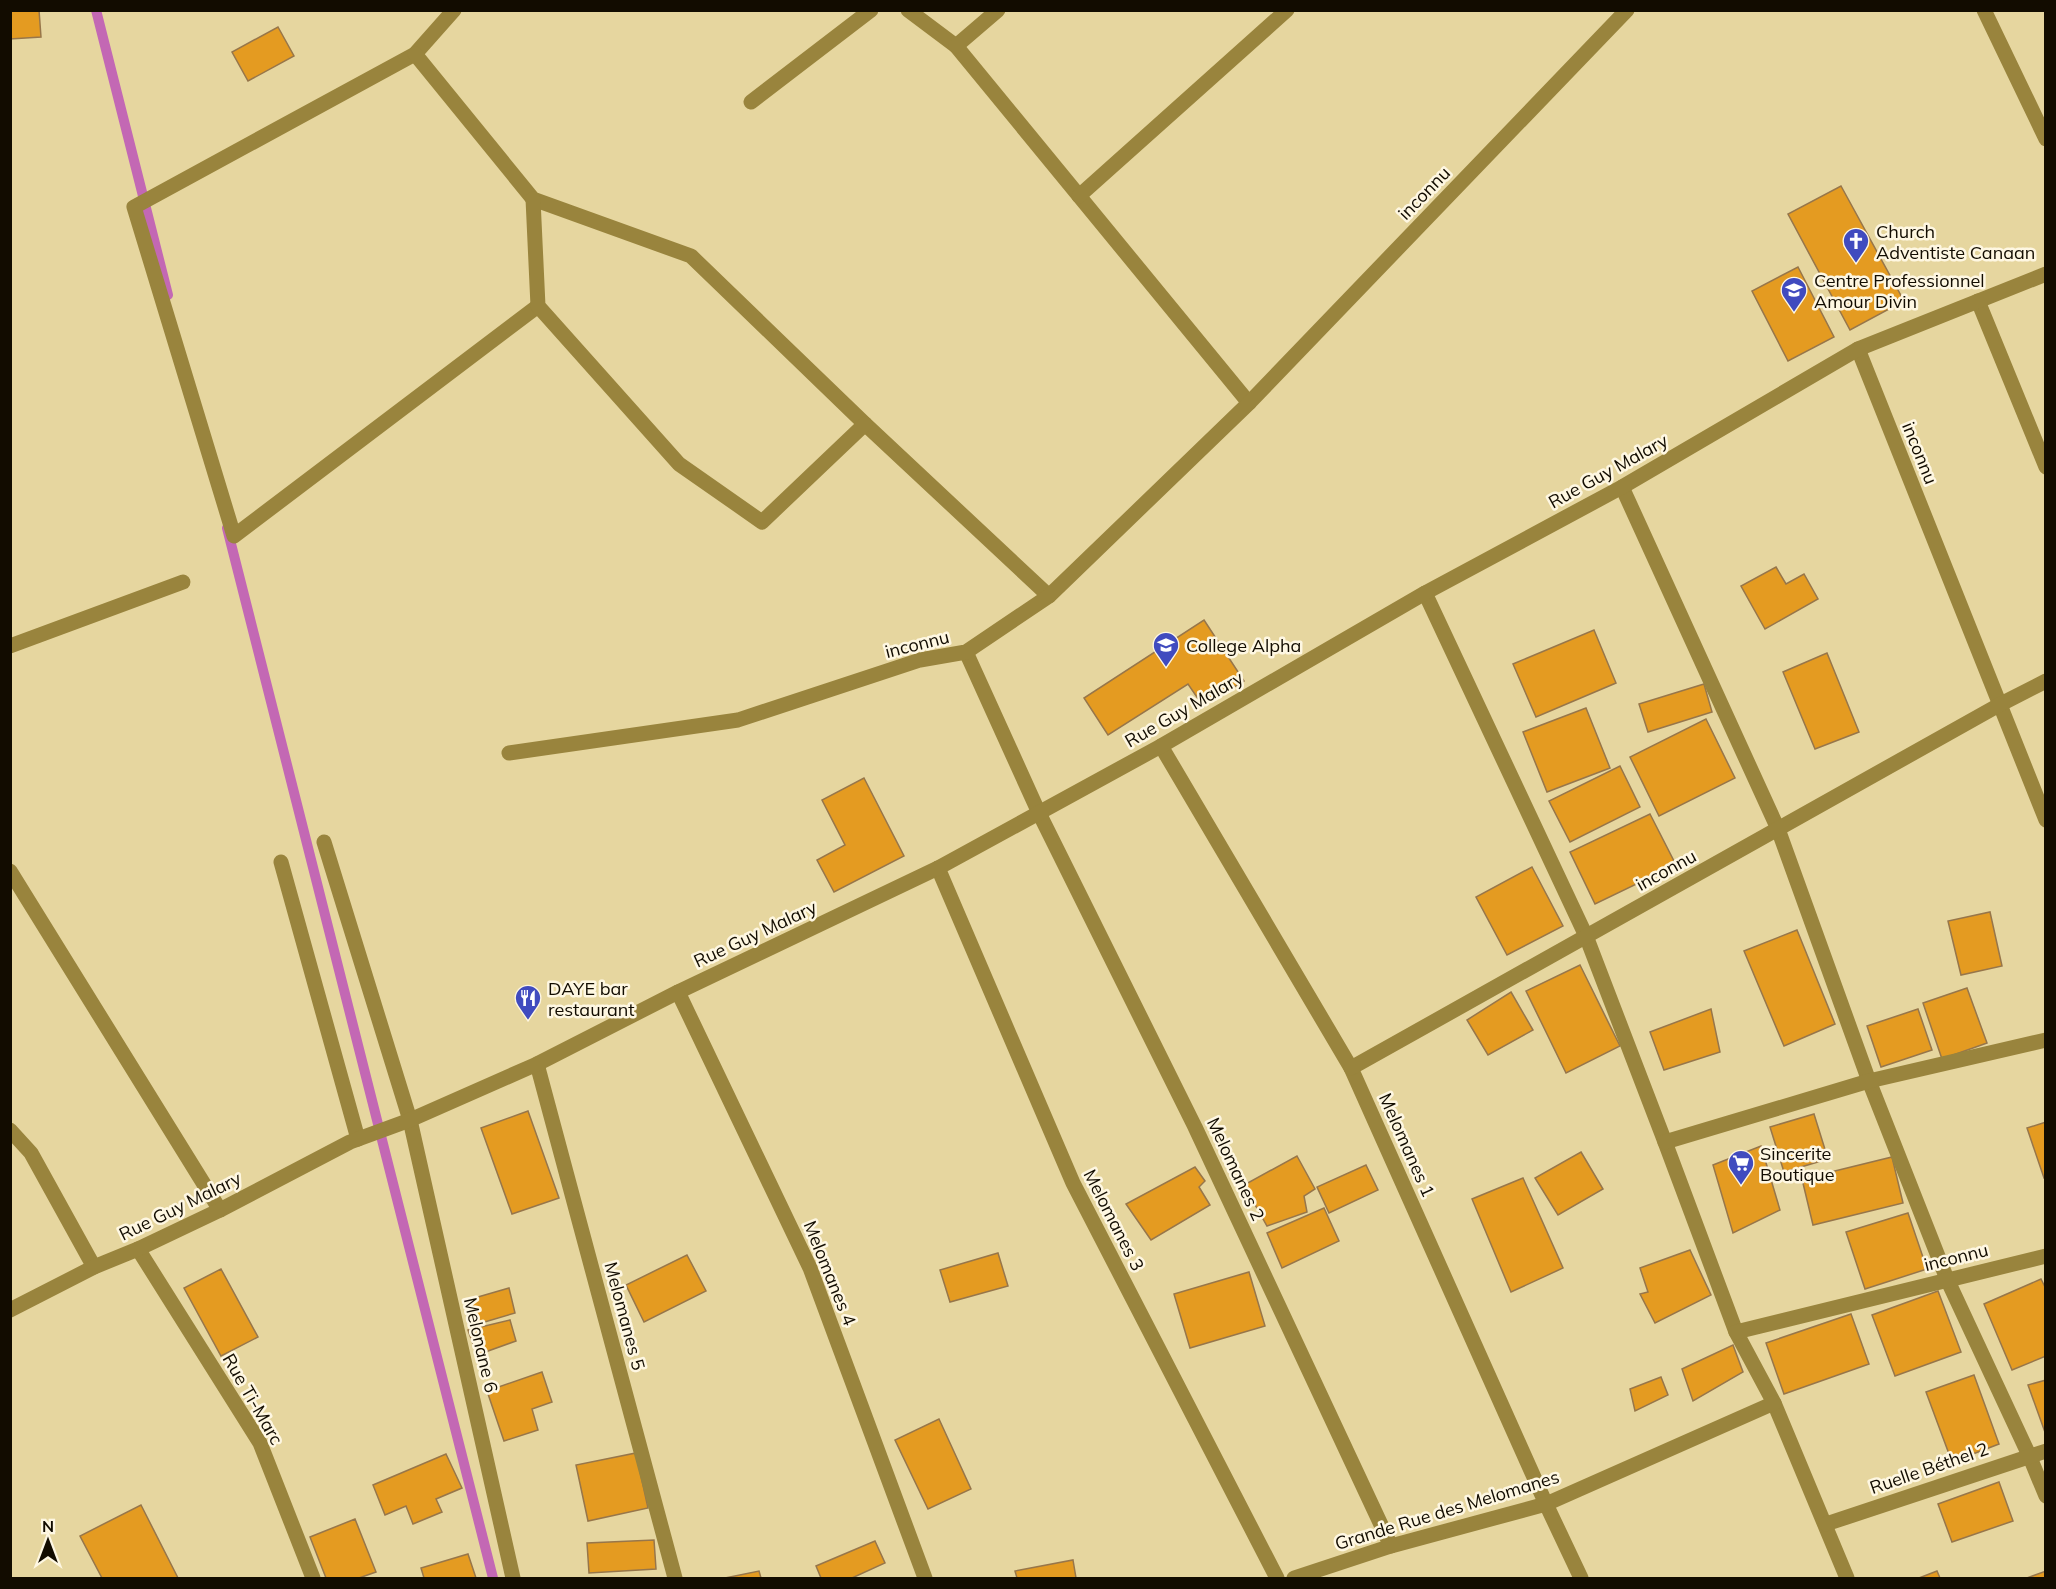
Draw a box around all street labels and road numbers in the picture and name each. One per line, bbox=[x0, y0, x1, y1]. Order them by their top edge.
street label: inconnu bbox=[1393, 162, 1455, 224]
street label: inconnu bbox=[1897, 418, 1943, 488]
street label: Rue Guy Malary bbox=[1544, 428, 1672, 513]
street label: inconnu bbox=[883, 625, 951, 663]
street label: Rue Guy Malary bbox=[1121, 666, 1248, 752]
street label: inconnu bbox=[1632, 844, 1700, 896]
street label: Rue Guy Malary bbox=[690, 895, 821, 973]
street label: Melomanes 1 bbox=[1374, 1090, 1440, 1200]
street label: Melomanes 2 bbox=[1202, 1114, 1270, 1224]
street label: Melomanes 3 bbox=[1079, 1165, 1149, 1275]
street label: Rue Guy Malary bbox=[115, 1166, 245, 1246]
street label: Melomanes 4 bbox=[799, 1217, 862, 1329]
street label: inconnu bbox=[1922, 1238, 1990, 1276]
street label: Melomanes 5 bbox=[600, 1259, 651, 1373]
street label: Melonane 6 bbox=[459, 1295, 503, 1395]
street label: Rue Ti-Marc bbox=[218, 1349, 288, 1449]
street label: Ruelle Béthel 2 bbox=[1867, 1437, 1991, 1499]
street label: Grande Rue des Melomanes bbox=[1332, 1465, 1562, 1555]

